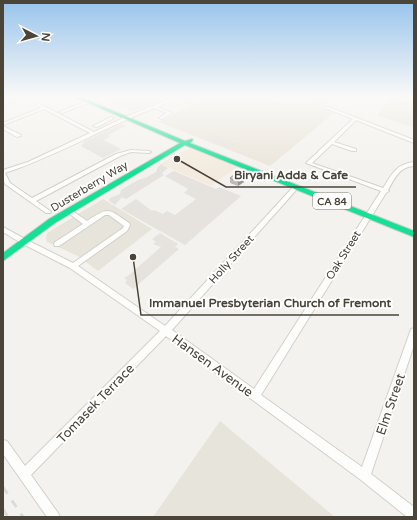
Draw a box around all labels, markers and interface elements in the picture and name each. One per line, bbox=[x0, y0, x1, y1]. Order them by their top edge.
north arrow bbox=[16, 16, 56, 56]
text: N bbox=[39, 32, 52, 42]
street label: Dusterberry Way bbox=[48, 158, 130, 215]
callout: Biryani Adda & Cafe bbox=[226, 163, 356, 187]
text: Biryani Adda & Cafe bbox=[234, 168, 348, 183]
road number: CA 84 bbox=[313, 193, 351, 209]
street label: Oak Street bbox=[323, 228, 364, 282]
street label: Holly Street bbox=[206, 232, 256, 286]
callout: Immanuel Presbyterian Church of Fremont bbox=[141, 291, 399, 315]
text: Immanuel Presbyterian Church of Fremont bbox=[149, 296, 391, 311]
street label: Hansen Avenue bbox=[169, 331, 256, 401]
street label: Tomasek Terrace bbox=[54, 361, 138, 447]
street label: Elm Street bbox=[373, 371, 409, 437]

